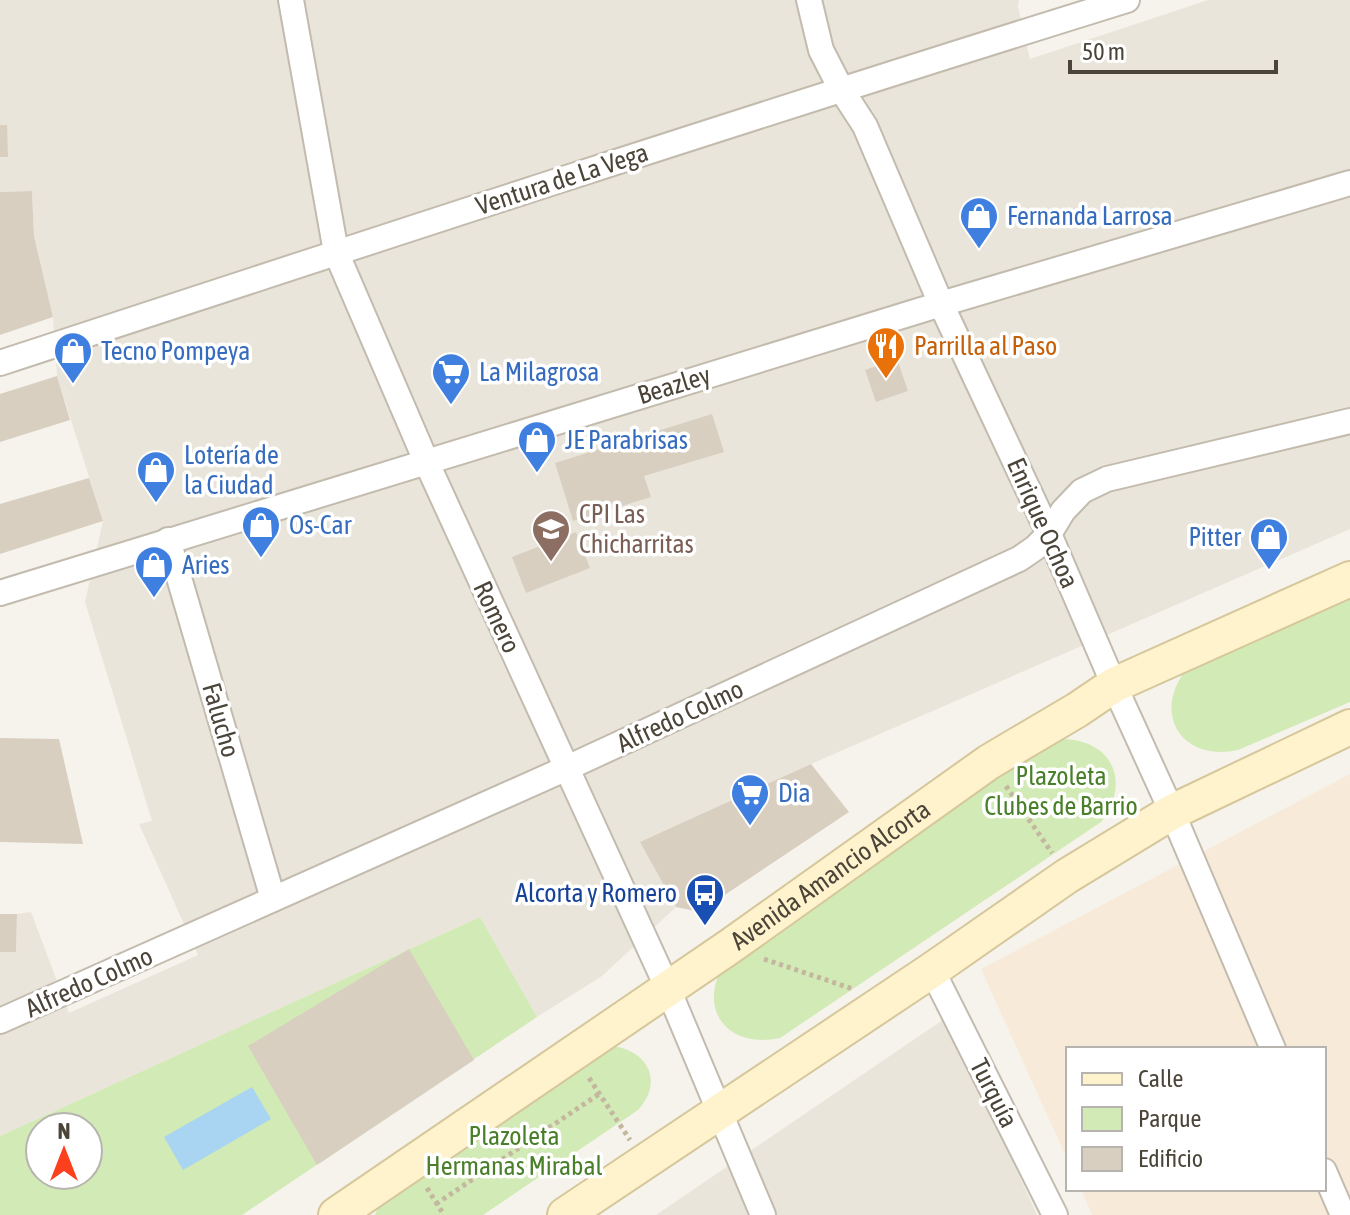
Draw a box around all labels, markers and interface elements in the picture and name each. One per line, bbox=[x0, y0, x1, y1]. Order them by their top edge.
scale bar bbox=[1070, 24, 1276, 74]
text: 50 m bbox=[1082, 38, 1125, 65]
street label: Ventura de La Vega bbox=[472, 137, 652, 221]
shop icon: Fernanda Larrosa bbox=[958, 195, 1000, 250]
place label: Fernanda Larrosa bbox=[1007, 201, 1173, 231]
restaurant icon: Parrilla al Paso bbox=[865, 325, 907, 380]
shop icon: Tecno Pompeya bbox=[52, 330, 94, 385]
place label: Parrilla al Paso bbox=[914, 331, 1057, 361]
place label: Tecno Pompeya bbox=[101, 336, 250, 366]
supermarket icon: La Milagrosa bbox=[430, 351, 472, 406]
place label: La Milagrosa bbox=[479, 357, 599, 387]
street label: Beazley bbox=[634, 360, 714, 410]
shop icon: JE Parabrisas bbox=[516, 419, 558, 474]
place label: JE Parabrisas bbox=[565, 425, 688, 455]
place label: Lotería de la Ciudad bbox=[184, 440, 279, 500]
shop icon: Lotería de la Ciudad bbox=[135, 449, 177, 504]
street label: Enrique Ochoa bbox=[1001, 453, 1085, 593]
place label: CPI Las Chicharritas bbox=[579, 499, 694, 559]
shop icon: Os-Car bbox=[240, 504, 282, 559]
school or university icon: CPI Las Chicharritas bbox=[530, 508, 572, 563]
place label: Os-Car bbox=[289, 510, 352, 540]
shop icon: Pitter bbox=[1248, 516, 1290, 571]
place label: Pitter bbox=[1189, 522, 1241, 552]
shop icon: Aries bbox=[133, 544, 175, 599]
place label: Aries bbox=[182, 550, 229, 580]
street label: Romero bbox=[467, 576, 527, 658]
street label: Alfredo Colmo bbox=[612, 674, 748, 758]
street label: Falucho bbox=[196, 679, 246, 761]
park label: Plazoleta Clubes de Barrio bbox=[984, 761, 1138, 821]
supermarket icon: Dia bbox=[729, 772, 771, 827]
place label: Dia bbox=[778, 778, 811, 808]
street label: Avenida Amancio Alcorta bbox=[725, 794, 936, 956]
bus stop icon: Alcorta y Romero bbox=[684, 872, 726, 927]
place label: Alcorta y Romero bbox=[515, 878, 677, 908]
street label: Alfredo Colmo bbox=[21, 941, 157, 1023]
legend bbox=[1066, 1047, 1326, 1191]
street label: Turquía bbox=[964, 1054, 1024, 1132]
text: Calle bbox=[1138, 1065, 1183, 1092]
text: Parque bbox=[1138, 1105, 1201, 1132]
north arrow bbox=[24, 1111, 104, 1191]
text: N bbox=[58, 1118, 70, 1144]
park label: Plazoleta Hermanas Mirabal bbox=[426, 1121, 602, 1181]
text: Edificio bbox=[1138, 1145, 1203, 1172]

